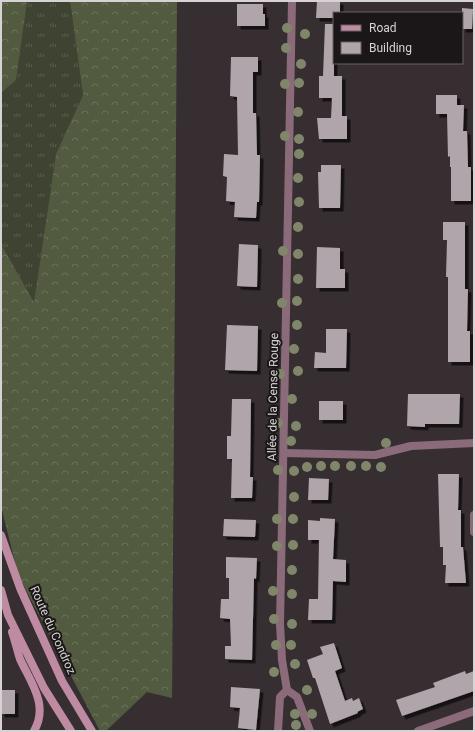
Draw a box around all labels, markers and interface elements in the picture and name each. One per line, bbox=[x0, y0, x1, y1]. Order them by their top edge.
legend bbox=[333, 12, 463, 64]
text: Road bbox=[369, 21, 397, 35]
text: Building bbox=[369, 41, 412, 55]
street label: Allée de la Cense Rouge bbox=[265, 333, 281, 461]
street label: Route du Condroz bbox=[27, 584, 79, 676]

